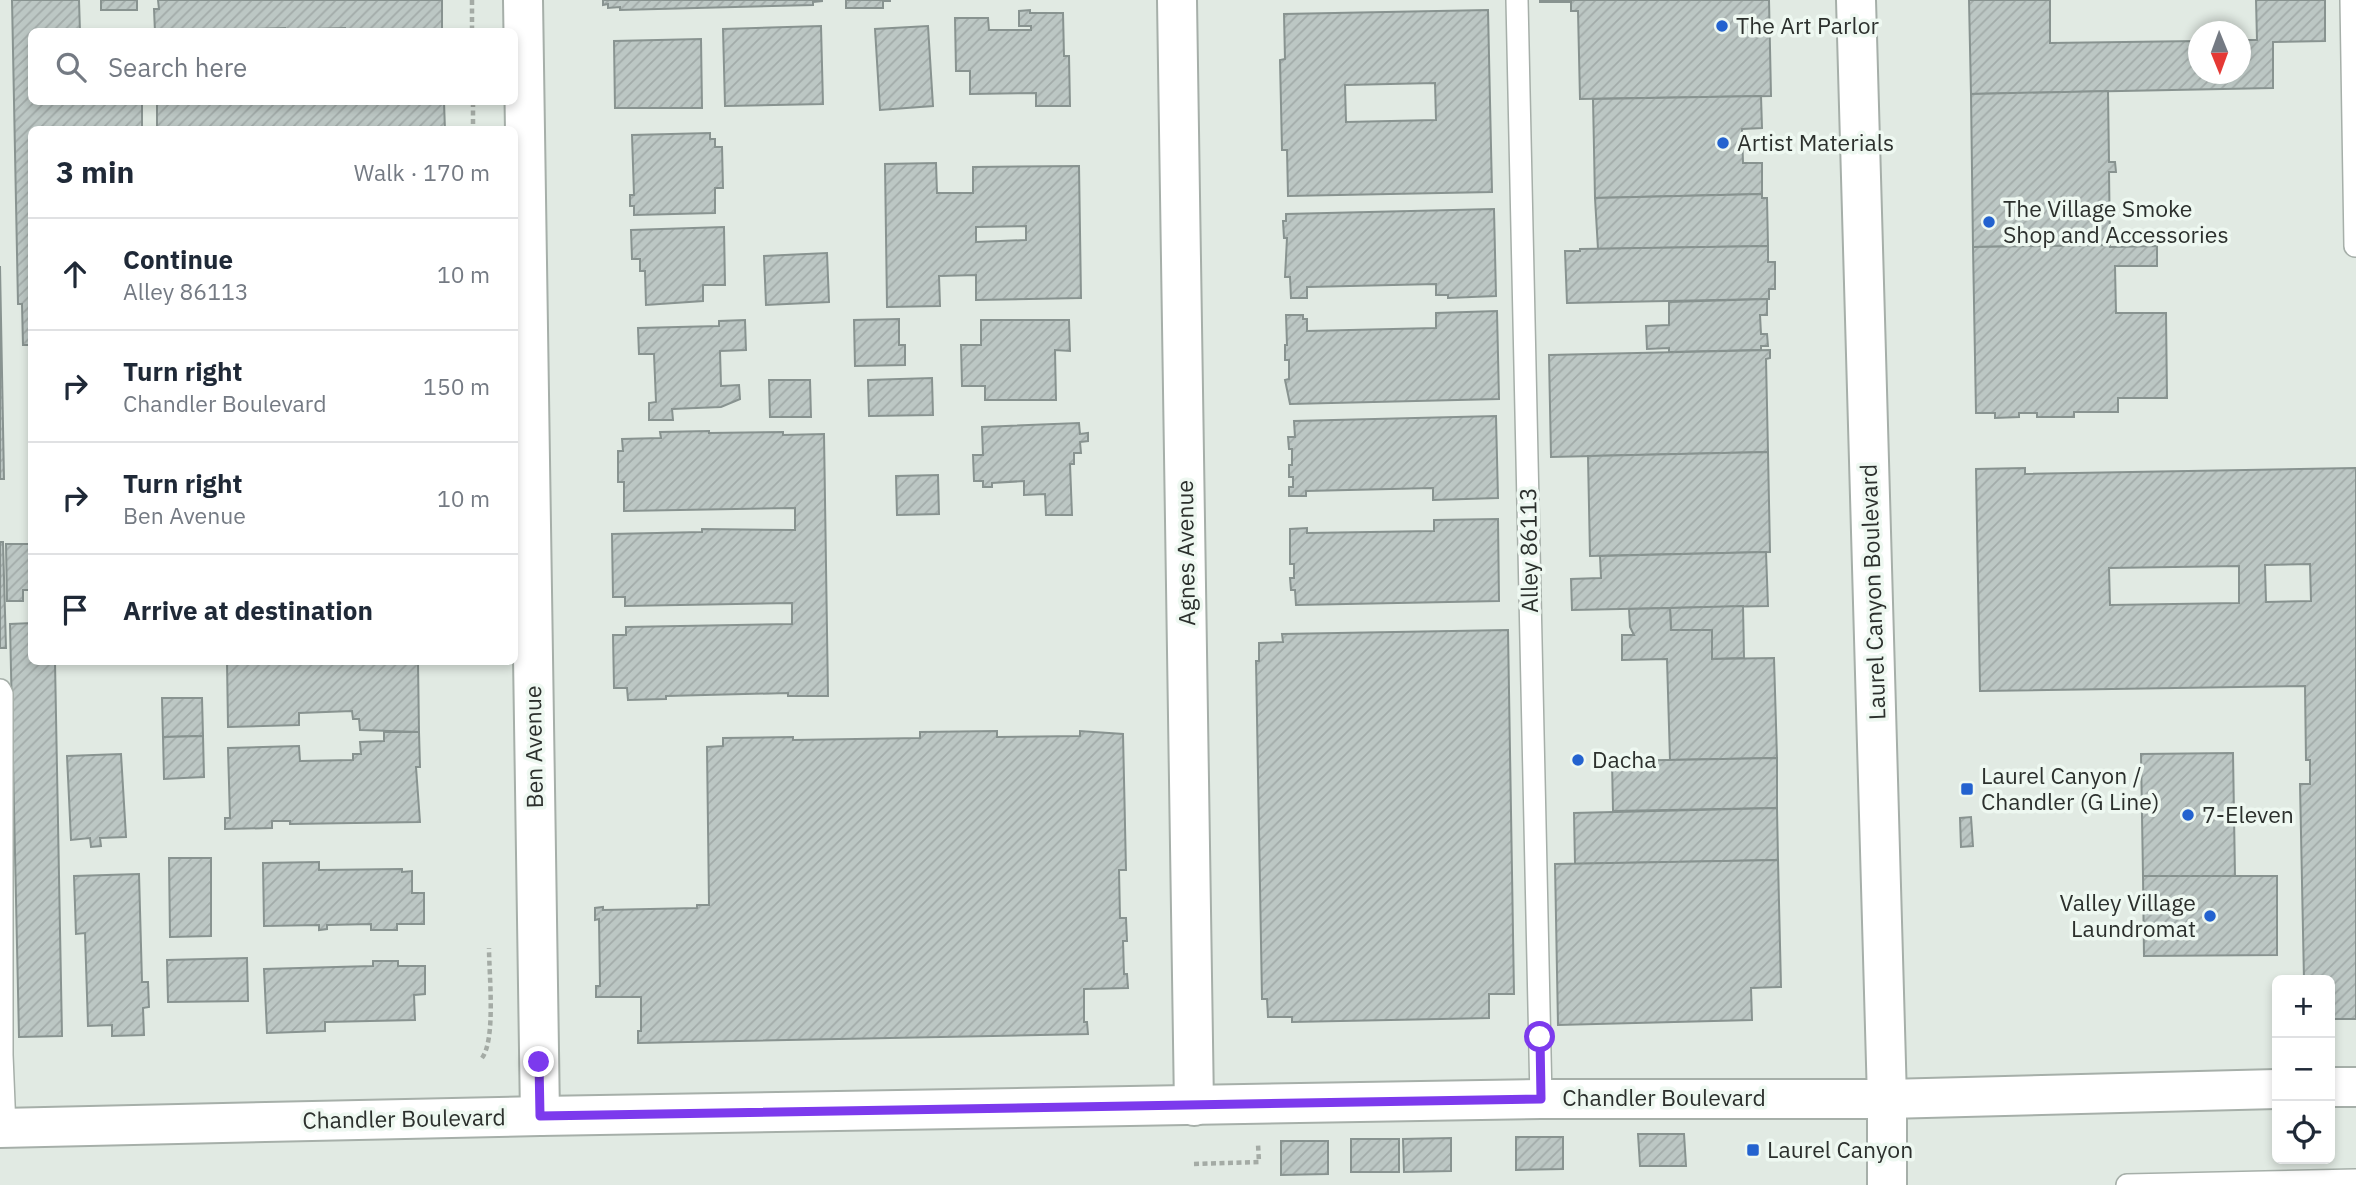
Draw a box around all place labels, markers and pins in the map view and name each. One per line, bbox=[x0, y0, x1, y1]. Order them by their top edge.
place label: The Art Parlor bbox=[1736, 10, 1880, 40]
marker: The Art Parlor bbox=[1714, 18, 1730, 34]
place label: Artist Materials bbox=[1737, 127, 1894, 157]
marker: Artist Materials bbox=[1715, 135, 1731, 151]
place label: The Village Smoke Shop and Accessories bbox=[2003, 193, 2229, 249]
marker: The Village Smoke Shop and Accessories bbox=[1981, 214, 1997, 230]
place label: Dacha bbox=[1592, 744, 1657, 774]
marker: Dacha bbox=[1570, 752, 1586, 768]
place label: Laurel Canyon / Chandler (G Line) bbox=[1981, 760, 2160, 816]
marker: Laurel Canyon / Chandler (G Line) bbox=[1959, 781, 1975, 797]
place label: 7-Eleven bbox=[2202, 799, 2294, 829]
marker: 7-Eleven bbox=[2180, 807, 2196, 823]
place label: Valley Village Laundromat bbox=[2060, 887, 2196, 943]
marker: Valley Village Laundromat bbox=[2202, 908, 2218, 924]
place label: Laurel Canyon bbox=[1767, 1134, 1913, 1164]
marker: Laurel Canyon bbox=[1745, 1142, 1761, 1158]

